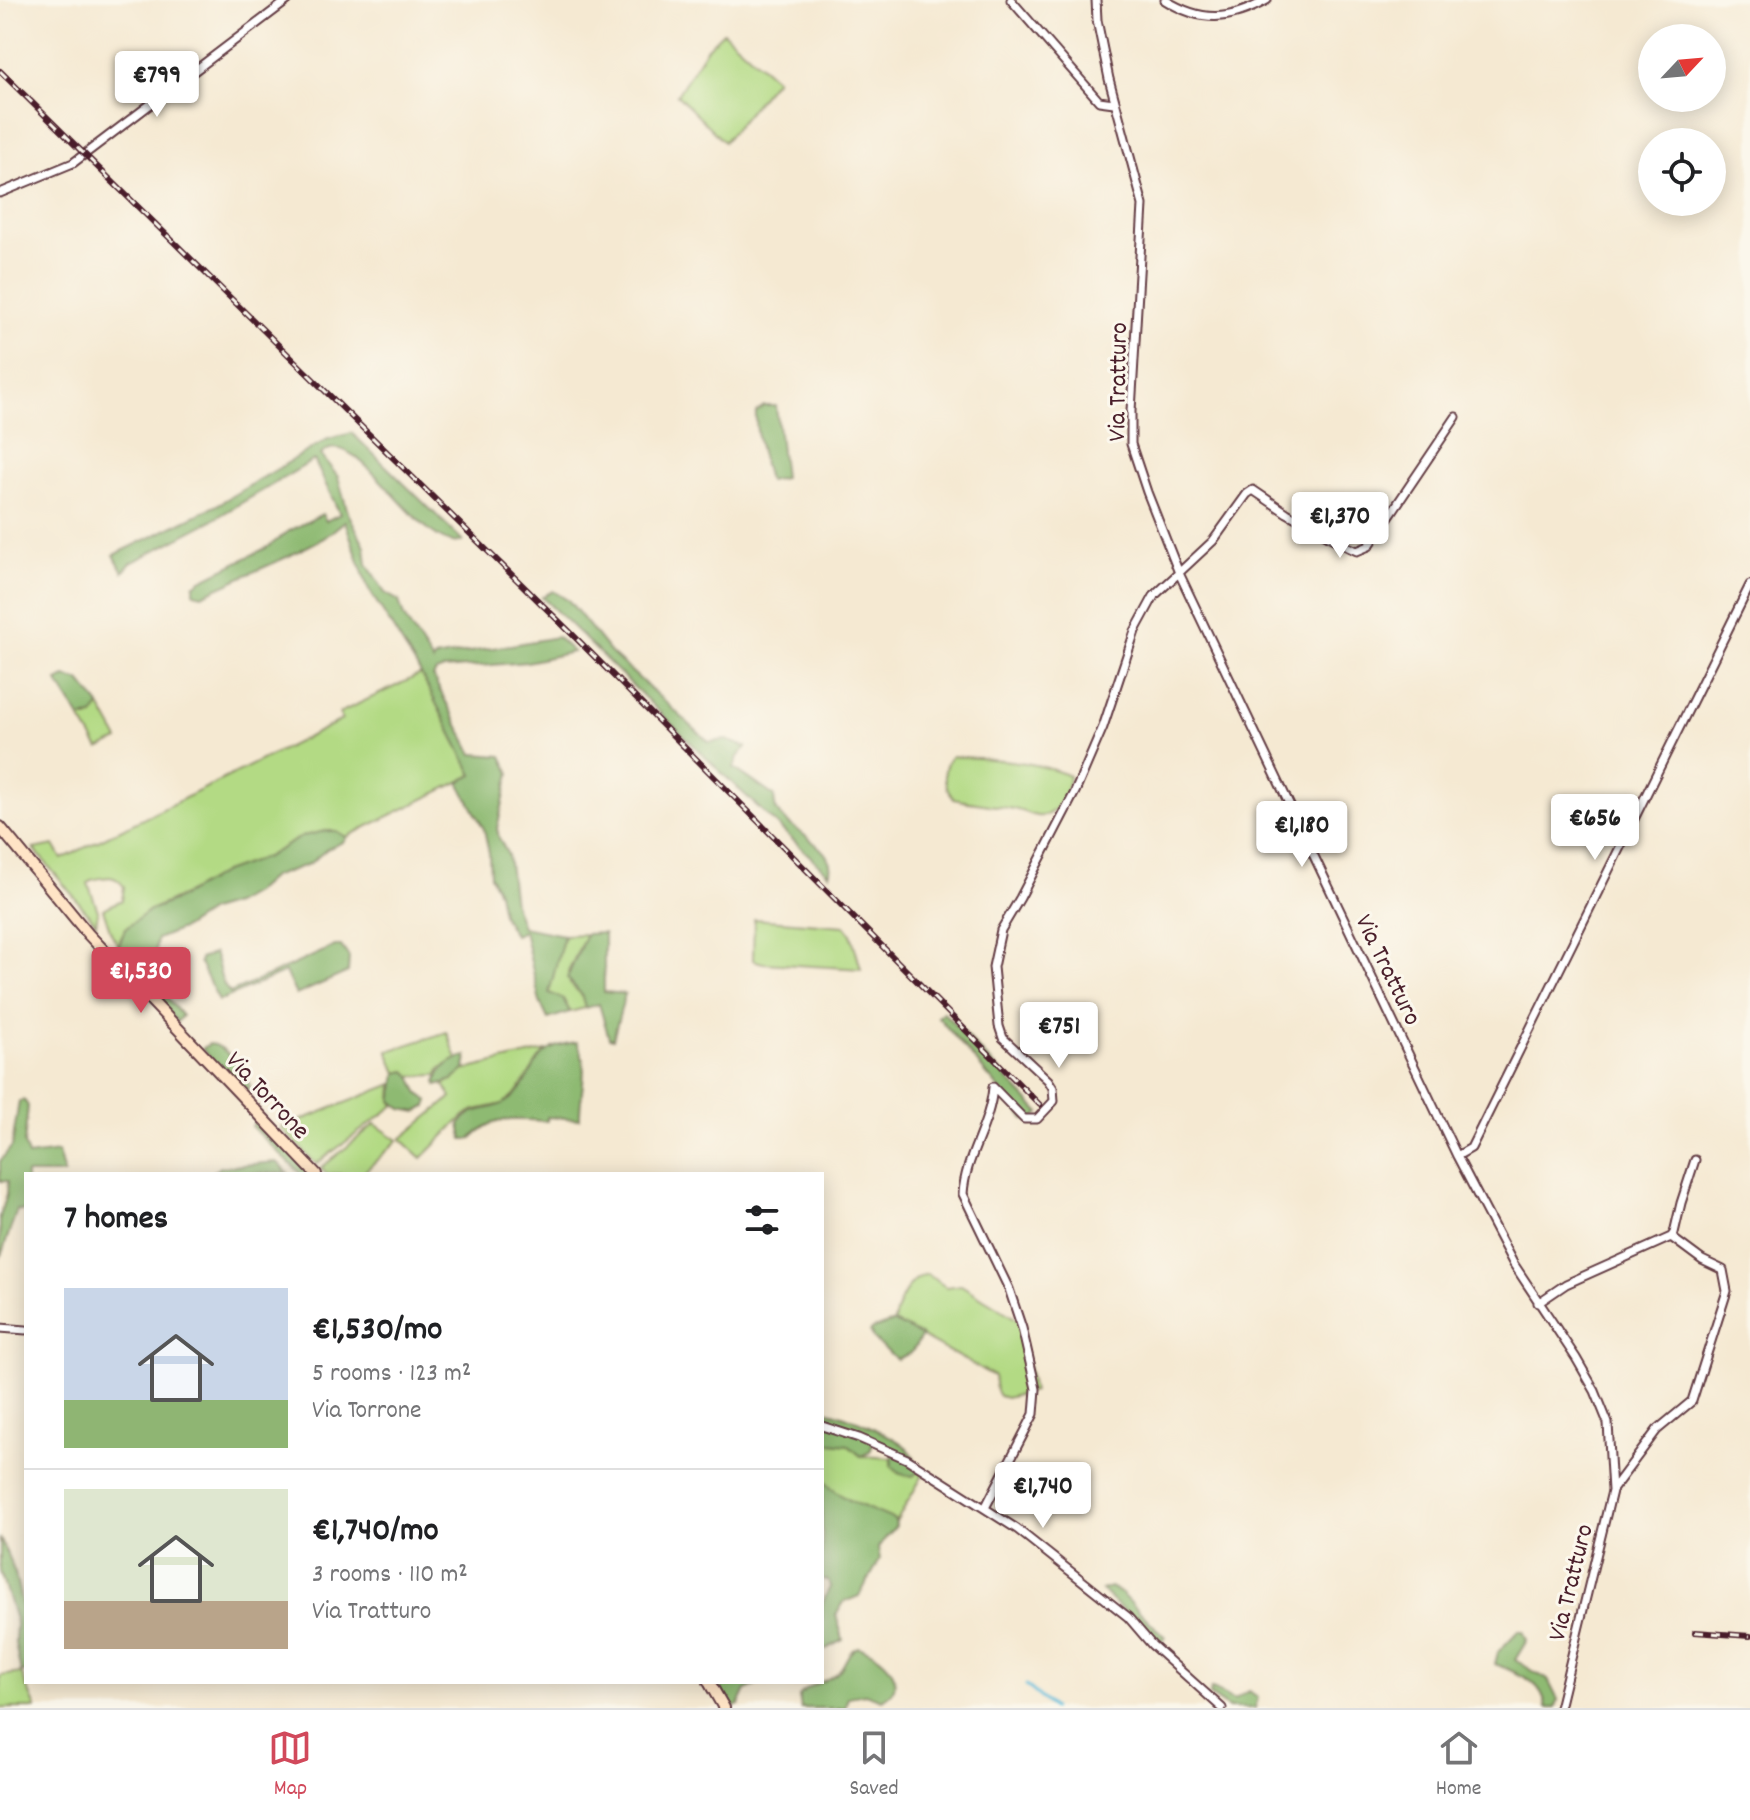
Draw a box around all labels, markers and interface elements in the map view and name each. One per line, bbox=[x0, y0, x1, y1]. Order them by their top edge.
north arrow bbox=[1638, 24, 1726, 112]
map controls bbox=[1638, 24, 1726, 216]
pin: €799 bbox=[110, 51, 204, 119]
text: €799 bbox=[133, 58, 181, 95]
button: locate bbox=[1638, 128, 1726, 216]
street label: Via Tratturo bbox=[1100, 322, 1139, 442]
pin: €1,370 bbox=[1275, 492, 1405, 560]
text: €1,370 bbox=[1310, 499, 1370, 536]
pin: €656 bbox=[1548, 794, 1642, 862]
pin: €1,180 bbox=[1237, 801, 1367, 869]
text: €656 bbox=[1569, 801, 1621, 838]
text: €1,180 bbox=[1274, 808, 1330, 845]
street label: Via Tratturo bbox=[1344, 909, 1430, 1032]
pin: €1,530 bbox=[76, 947, 206, 1015]
text: €1,530 bbox=[110, 954, 172, 991]
pin: €751 bbox=[1012, 1002, 1106, 1070]
text: €751 bbox=[1038, 1009, 1080, 1046]
street label: Via Torrone bbox=[216, 1044, 317, 1149]
text: 7 homes bbox=[64, 1196, 168, 1245]
icon: filters bbox=[740, 1198, 784, 1242]
text: €1,530/mo bbox=[312, 1307, 442, 1356]
icon: home bbox=[128, 1320, 224, 1416]
text: 5 rooms · 123 m² bbox=[312, 1356, 471, 1393]
text: Via Torrone bbox=[312, 1393, 421, 1430]
pin: €1,740 bbox=[978, 1462, 1108, 1530]
text: €1,740 bbox=[1013, 1469, 1073, 1506]
text: €1,740/mo bbox=[312, 1508, 439, 1557]
icon: home bbox=[128, 1521, 224, 1617]
street label: Via Tratturo bbox=[1540, 1521, 1605, 1645]
text: 3 rooms · 110 m² bbox=[312, 1557, 468, 1594]
text: Via Tratturo bbox=[312, 1594, 431, 1631]
tab: Map bbox=[268, 1726, 312, 1805]
tab: Saved bbox=[849, 1726, 899, 1805]
tab: Home bbox=[1436, 1726, 1481, 1805]

